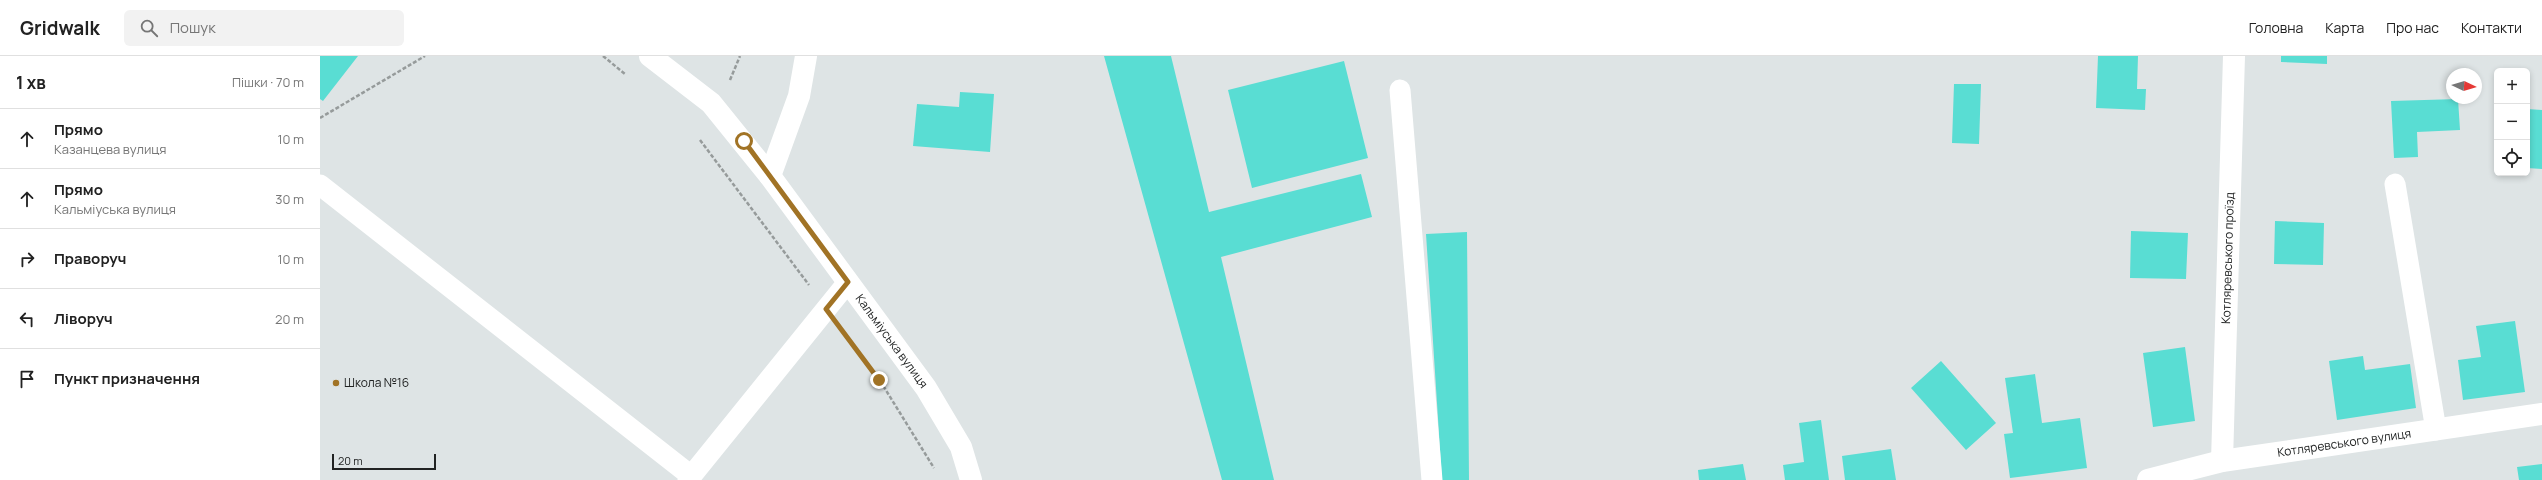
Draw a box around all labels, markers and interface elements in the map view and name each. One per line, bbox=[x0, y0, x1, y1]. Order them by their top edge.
search box bbox=[124, 10, 404, 46]
text: Gridwalk bbox=[20, 15, 100, 41]
icon: search bbox=[138, 17, 160, 39]
text: Пошук bbox=[170, 17, 216, 38]
text: Головна bbox=[2249, 18, 2303, 37]
text: Карта bbox=[2325, 18, 2364, 37]
text: Про нас bbox=[2386, 18, 2439, 37]
text: Контакти bbox=[2461, 18, 2522, 37]
north arrow bbox=[2446, 68, 2482, 104]
map controls bbox=[2494, 68, 2530, 176]
button: + bbox=[2494, 68, 2530, 104]
text: 1 хв bbox=[16, 71, 46, 94]
text: Пішки · 70 m bbox=[232, 73, 304, 91]
button: − bbox=[2494, 104, 2530, 140]
text: Прямо bbox=[54, 119, 103, 140]
icon: ahead bbox=[16, 128, 38, 150]
text: 10 m bbox=[277, 130, 304, 148]
route start bbox=[735, 132, 753, 150]
text: Казанцева вулиця bbox=[54, 140, 166, 158]
button: locate bbox=[2494, 140, 2530, 176]
text: Прямо bbox=[54, 179, 103, 200]
icon: ahead bbox=[16, 188, 38, 210]
text: 30 m bbox=[275, 190, 304, 208]
street label: Котляревського проїзд bbox=[2217, 192, 2238, 324]
text: Кальміуська вулиця bbox=[54, 200, 176, 218]
icon: right bbox=[16, 248, 38, 270]
text: Праворуч bbox=[54, 248, 126, 269]
text: 10 m bbox=[277, 250, 304, 268]
street label: Кальміуська вулиця bbox=[852, 290, 932, 391]
icon: left bbox=[16, 308, 38, 330]
text: Ліворуч bbox=[54, 308, 113, 329]
text: 20 m bbox=[275, 310, 304, 328]
icon: arrive bbox=[16, 368, 38, 390]
text: Пункт призначення bbox=[54, 368, 200, 389]
route end bbox=[870, 371, 888, 389]
place label: Школа №16 bbox=[344, 374, 409, 391]
marker: Школа №16 bbox=[331, 378, 341, 388]
street label: Котляревського вулиця bbox=[2276, 424, 2412, 461]
scale bar bbox=[332, 452, 436, 471]
text: 20 m bbox=[338, 453, 363, 468]

